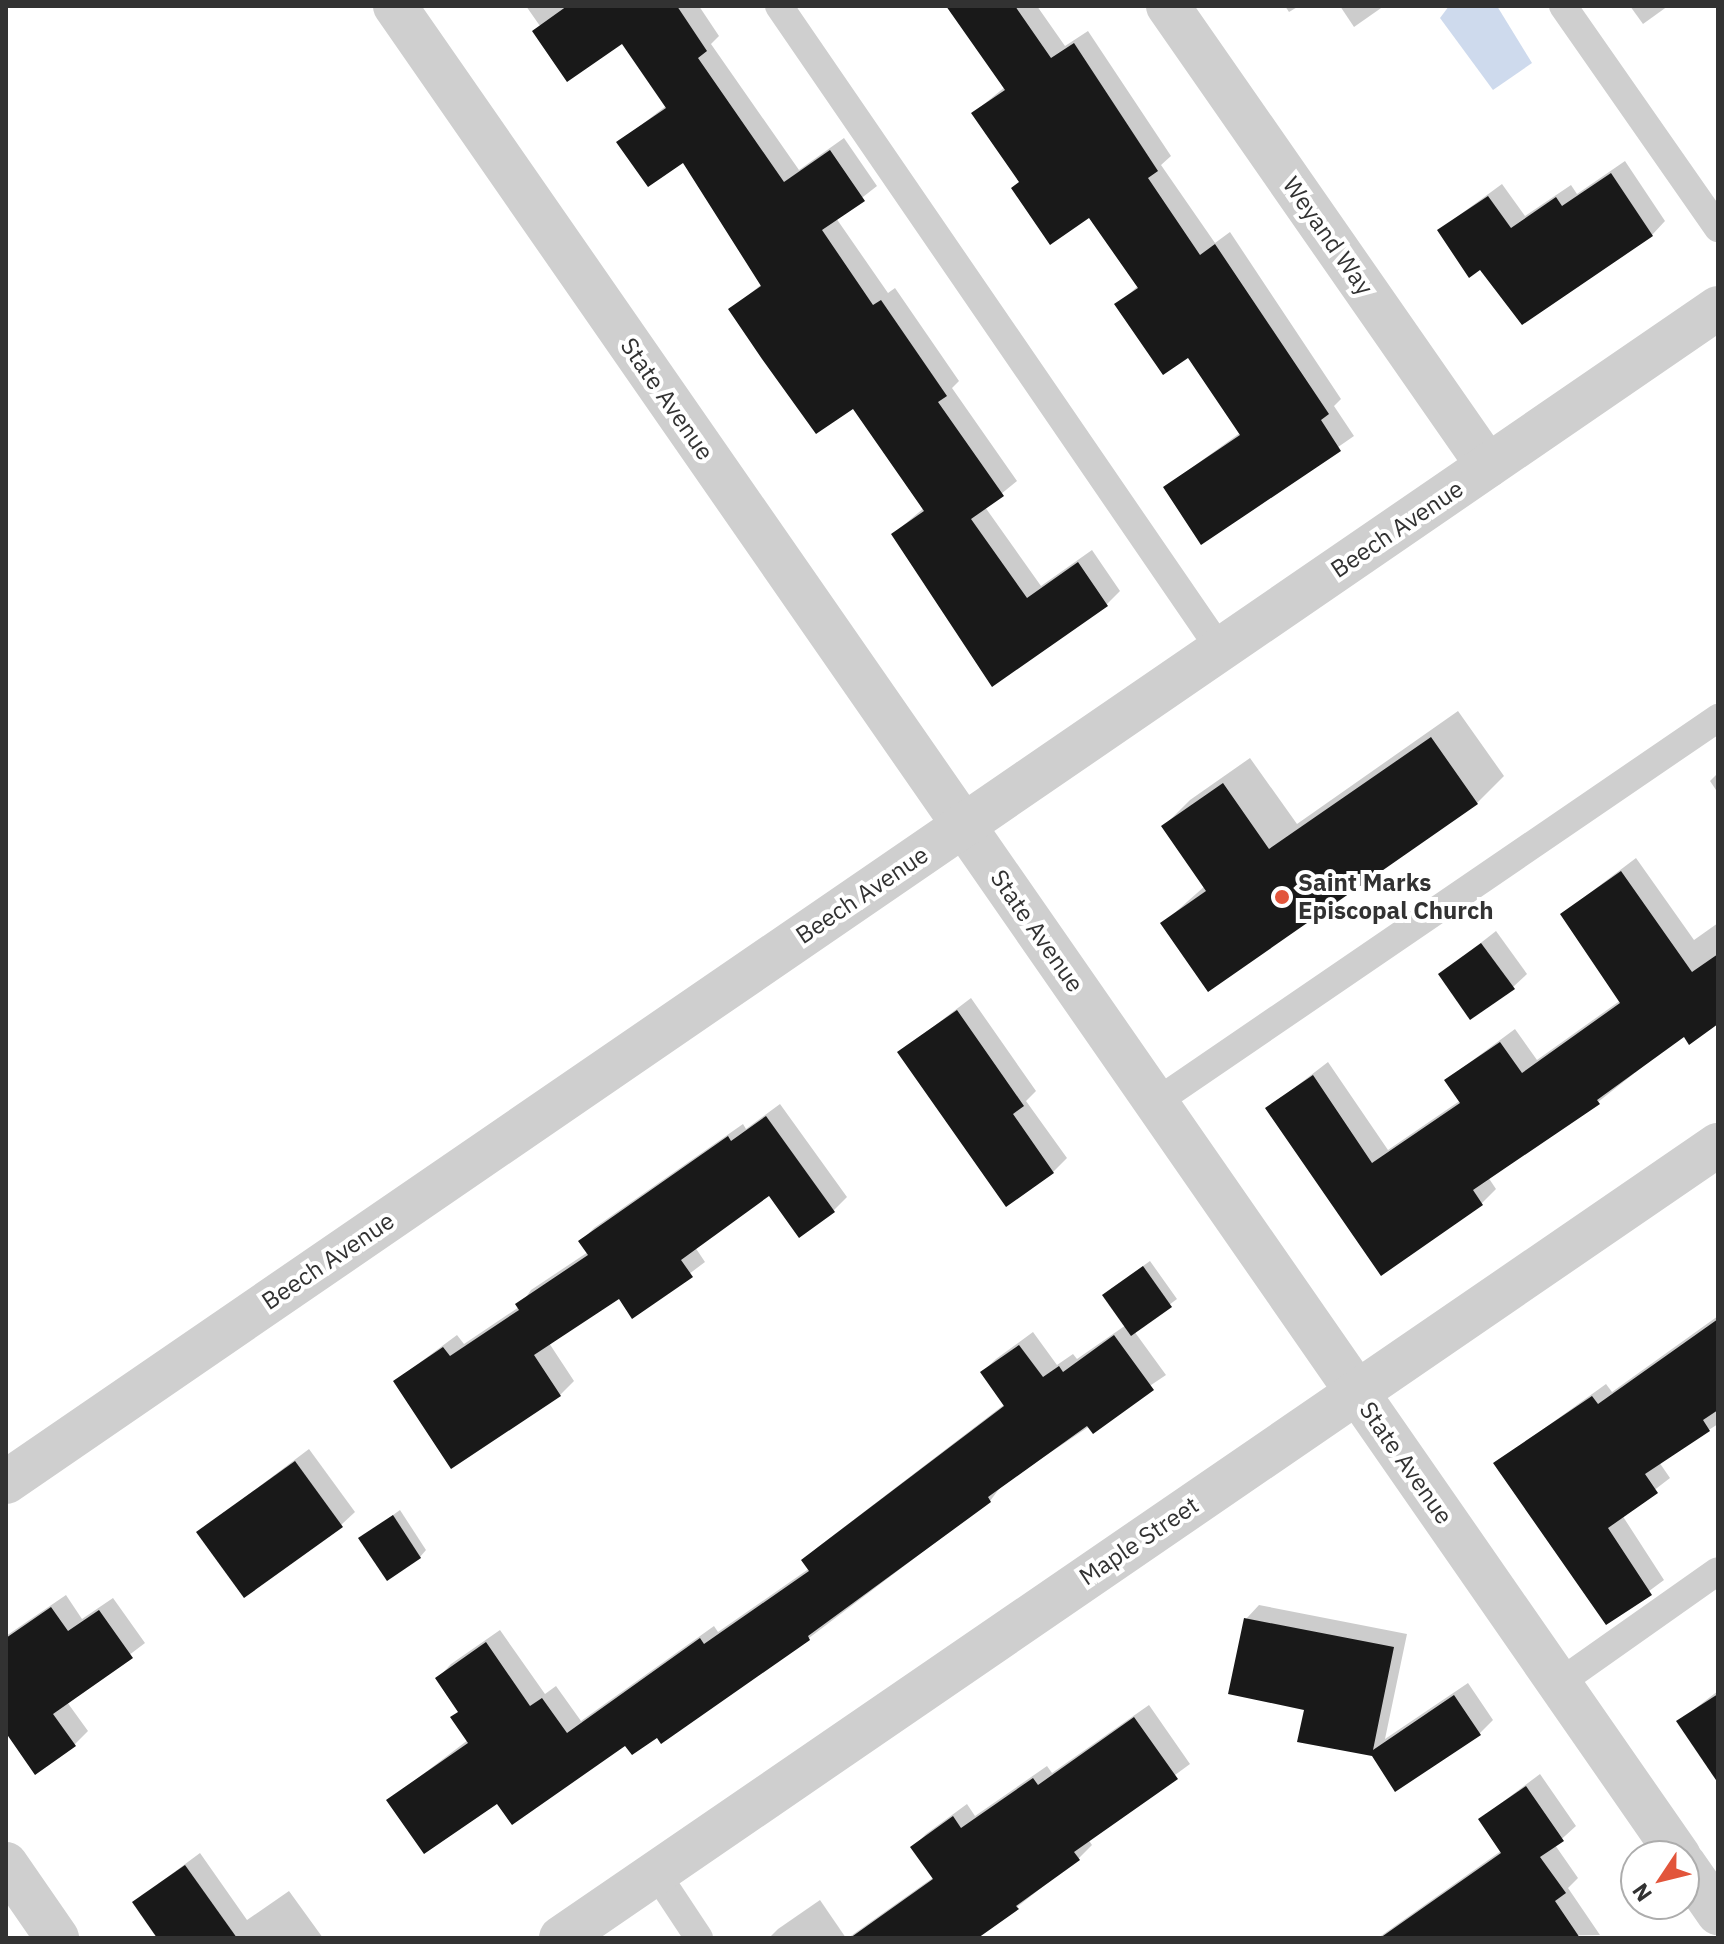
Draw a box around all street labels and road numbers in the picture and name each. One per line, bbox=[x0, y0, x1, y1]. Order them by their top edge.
street label: Weyand Way bbox=[1277, 171, 1379, 301]
street label: State Avenue bbox=[614, 332, 720, 466]
street label: Beech Avenue bbox=[1325, 474, 1469, 584]
street label: Beech Avenue bbox=[790, 840, 934, 950]
street label: State Avenue bbox=[984, 864, 1090, 998]
street label: Beech Avenue bbox=[256, 1206, 400, 1316]
street label: State Avenue bbox=[1353, 1396, 1459, 1530]
street label: Maple Street bbox=[1074, 1491, 1204, 1591]

